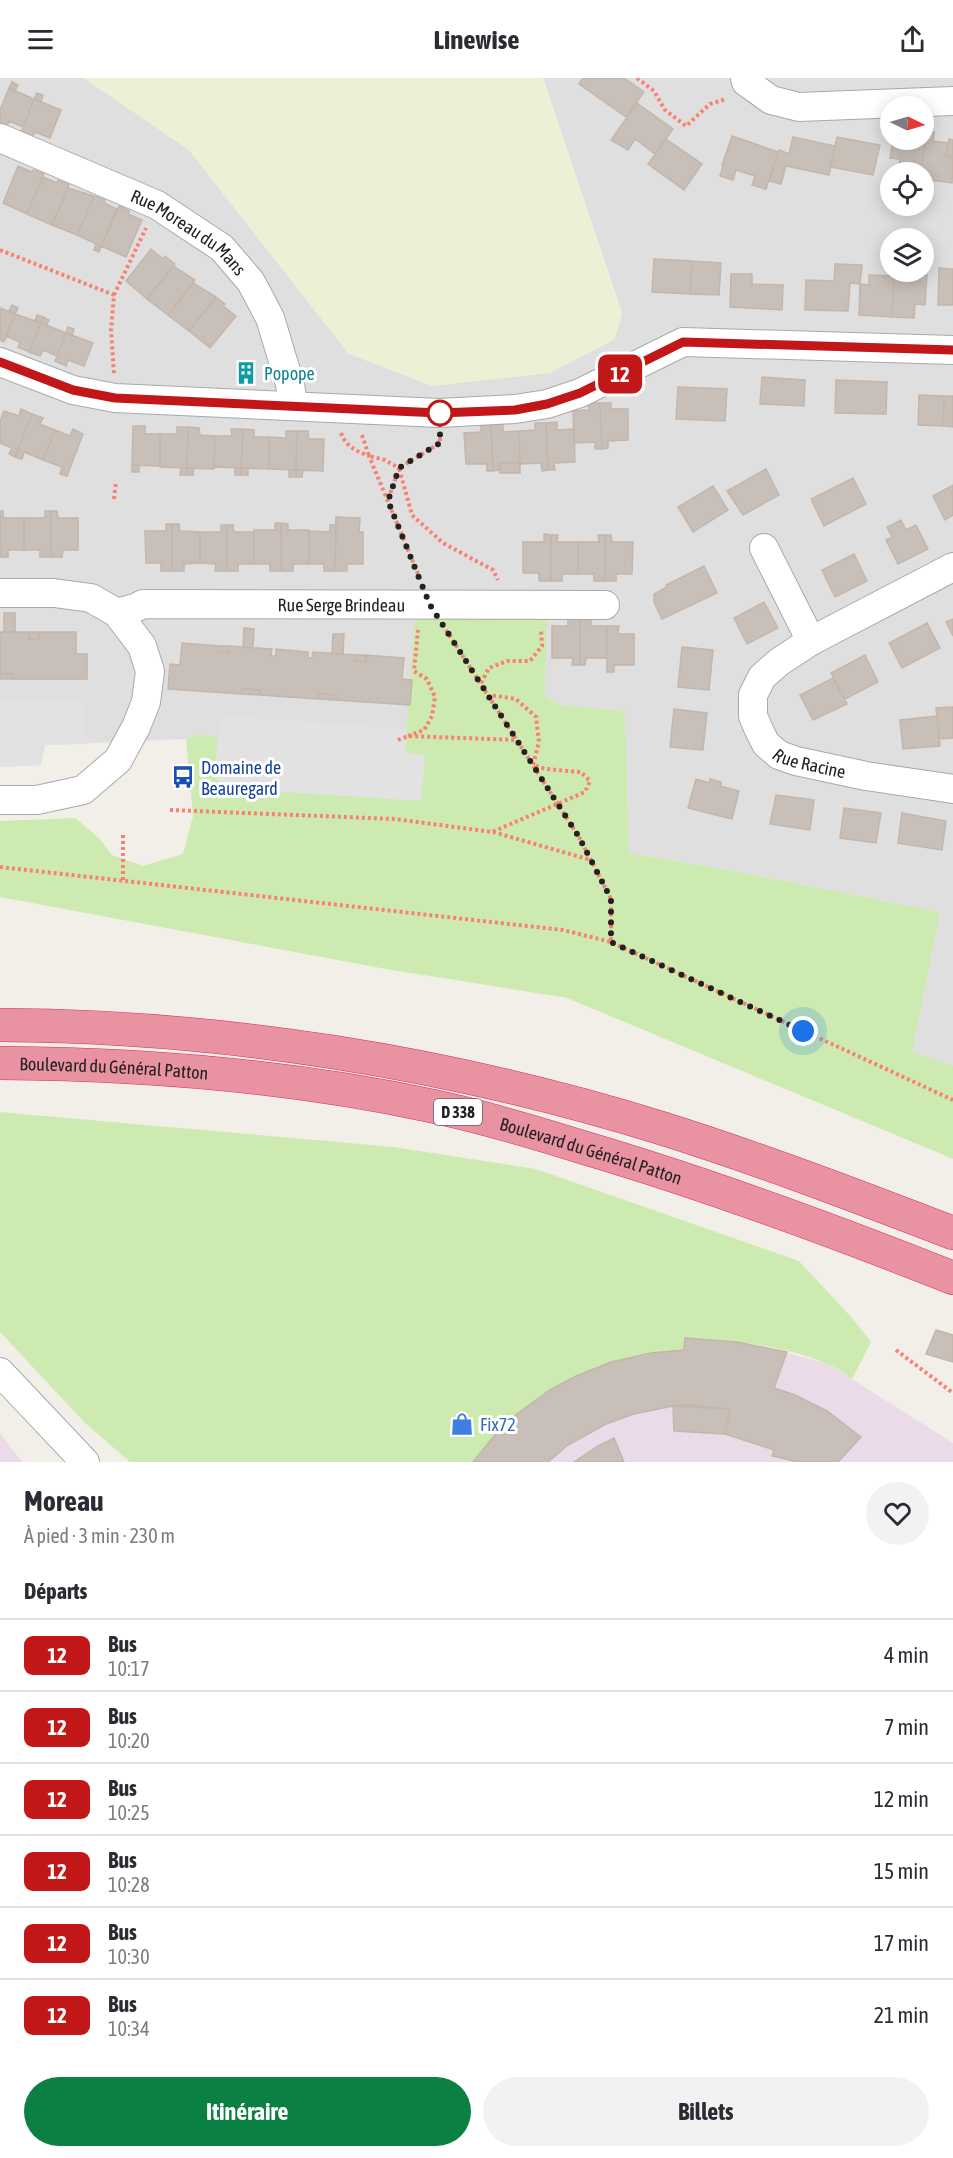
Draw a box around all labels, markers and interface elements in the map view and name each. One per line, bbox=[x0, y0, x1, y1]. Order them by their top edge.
icon: menu bbox=[24, 23, 57, 56]
icon: share bbox=[896, 23, 929, 56]
text: Linewise bbox=[434, 24, 519, 55]
north arrow bbox=[880, 96, 934, 150]
map controls bbox=[880, 96, 934, 282]
button: locate bbox=[880, 162, 934, 216]
street label: Rue Moreau du Mans bbox=[128, 185, 251, 279]
button: layers bbox=[880, 228, 934, 282]
line badge: 12 bbox=[593, 354, 647, 394]
building icon: Popope bbox=[233, 360, 259, 386]
text: 12 bbox=[610, 362, 630, 386]
place label: Popope bbox=[264, 363, 315, 384]
unlabelled marker bbox=[427, 400, 453, 426]
street label: Rue Serge Brindeau bbox=[278, 594, 405, 615]
street label: Rue Racine bbox=[769, 744, 848, 782]
place label: Domaine de Beauregard bbox=[201, 757, 281, 799]
bus stop icon: Domaine de Beauregard bbox=[170, 764, 196, 790]
your location bbox=[788, 1016, 818, 1046]
street label: Boulevard du Général Patton bbox=[19, 1053, 209, 1083]
road number: D 338 bbox=[434, 1099, 482, 1125]
street label: Boulevard du Général Patton bbox=[498, 1113, 685, 1188]
shop icon: Fix72 bbox=[449, 1411, 475, 1437]
place label: Fix72 bbox=[480, 1414, 516, 1435]
button: heart bbox=[866, 1482, 929, 1545]
text: Moreau bbox=[24, 1485, 103, 1517]
text: À pied · 3 min · 230 m bbox=[24, 1524, 175, 1547]
text: Départs bbox=[24, 1578, 87, 1604]
text: Bus bbox=[108, 1631, 137, 1657]
text: 4 min bbox=[884, 1642, 929, 1668]
text: 12 bbox=[47, 1643, 67, 1667]
text: 10:17 bbox=[108, 1657, 150, 1680]
text: Bus bbox=[108, 1703, 137, 1729]
text: 7 min bbox=[884, 1714, 929, 1740]
text: 12 bbox=[47, 1715, 67, 1739]
text: 10:20 bbox=[108, 1729, 150, 1752]
text: Bus bbox=[108, 1775, 137, 1801]
text: 12 min bbox=[874, 1786, 929, 1812]
text: 12 bbox=[47, 1787, 67, 1811]
text: 10:25 bbox=[108, 1801, 150, 1824]
text: Bus bbox=[108, 1847, 137, 1873]
text: 15 min bbox=[874, 1858, 929, 1884]
text: 12 bbox=[47, 1859, 67, 1883]
text: 10:28 bbox=[108, 1873, 150, 1896]
text: Bus bbox=[108, 1919, 137, 1945]
text: 17 min bbox=[874, 1930, 929, 1956]
text: 12 bbox=[47, 1931, 67, 1955]
text: 10:30 bbox=[108, 1945, 150, 1968]
text: Bus bbox=[108, 1991, 137, 2017]
text: 21 min bbox=[874, 2002, 929, 2028]
text: 12 bbox=[47, 2003, 67, 2027]
text: 10:34 bbox=[108, 2017, 150, 2040]
button: Itinéraire bbox=[24, 2077, 471, 2146]
button: Billets bbox=[483, 2077, 929, 2146]

